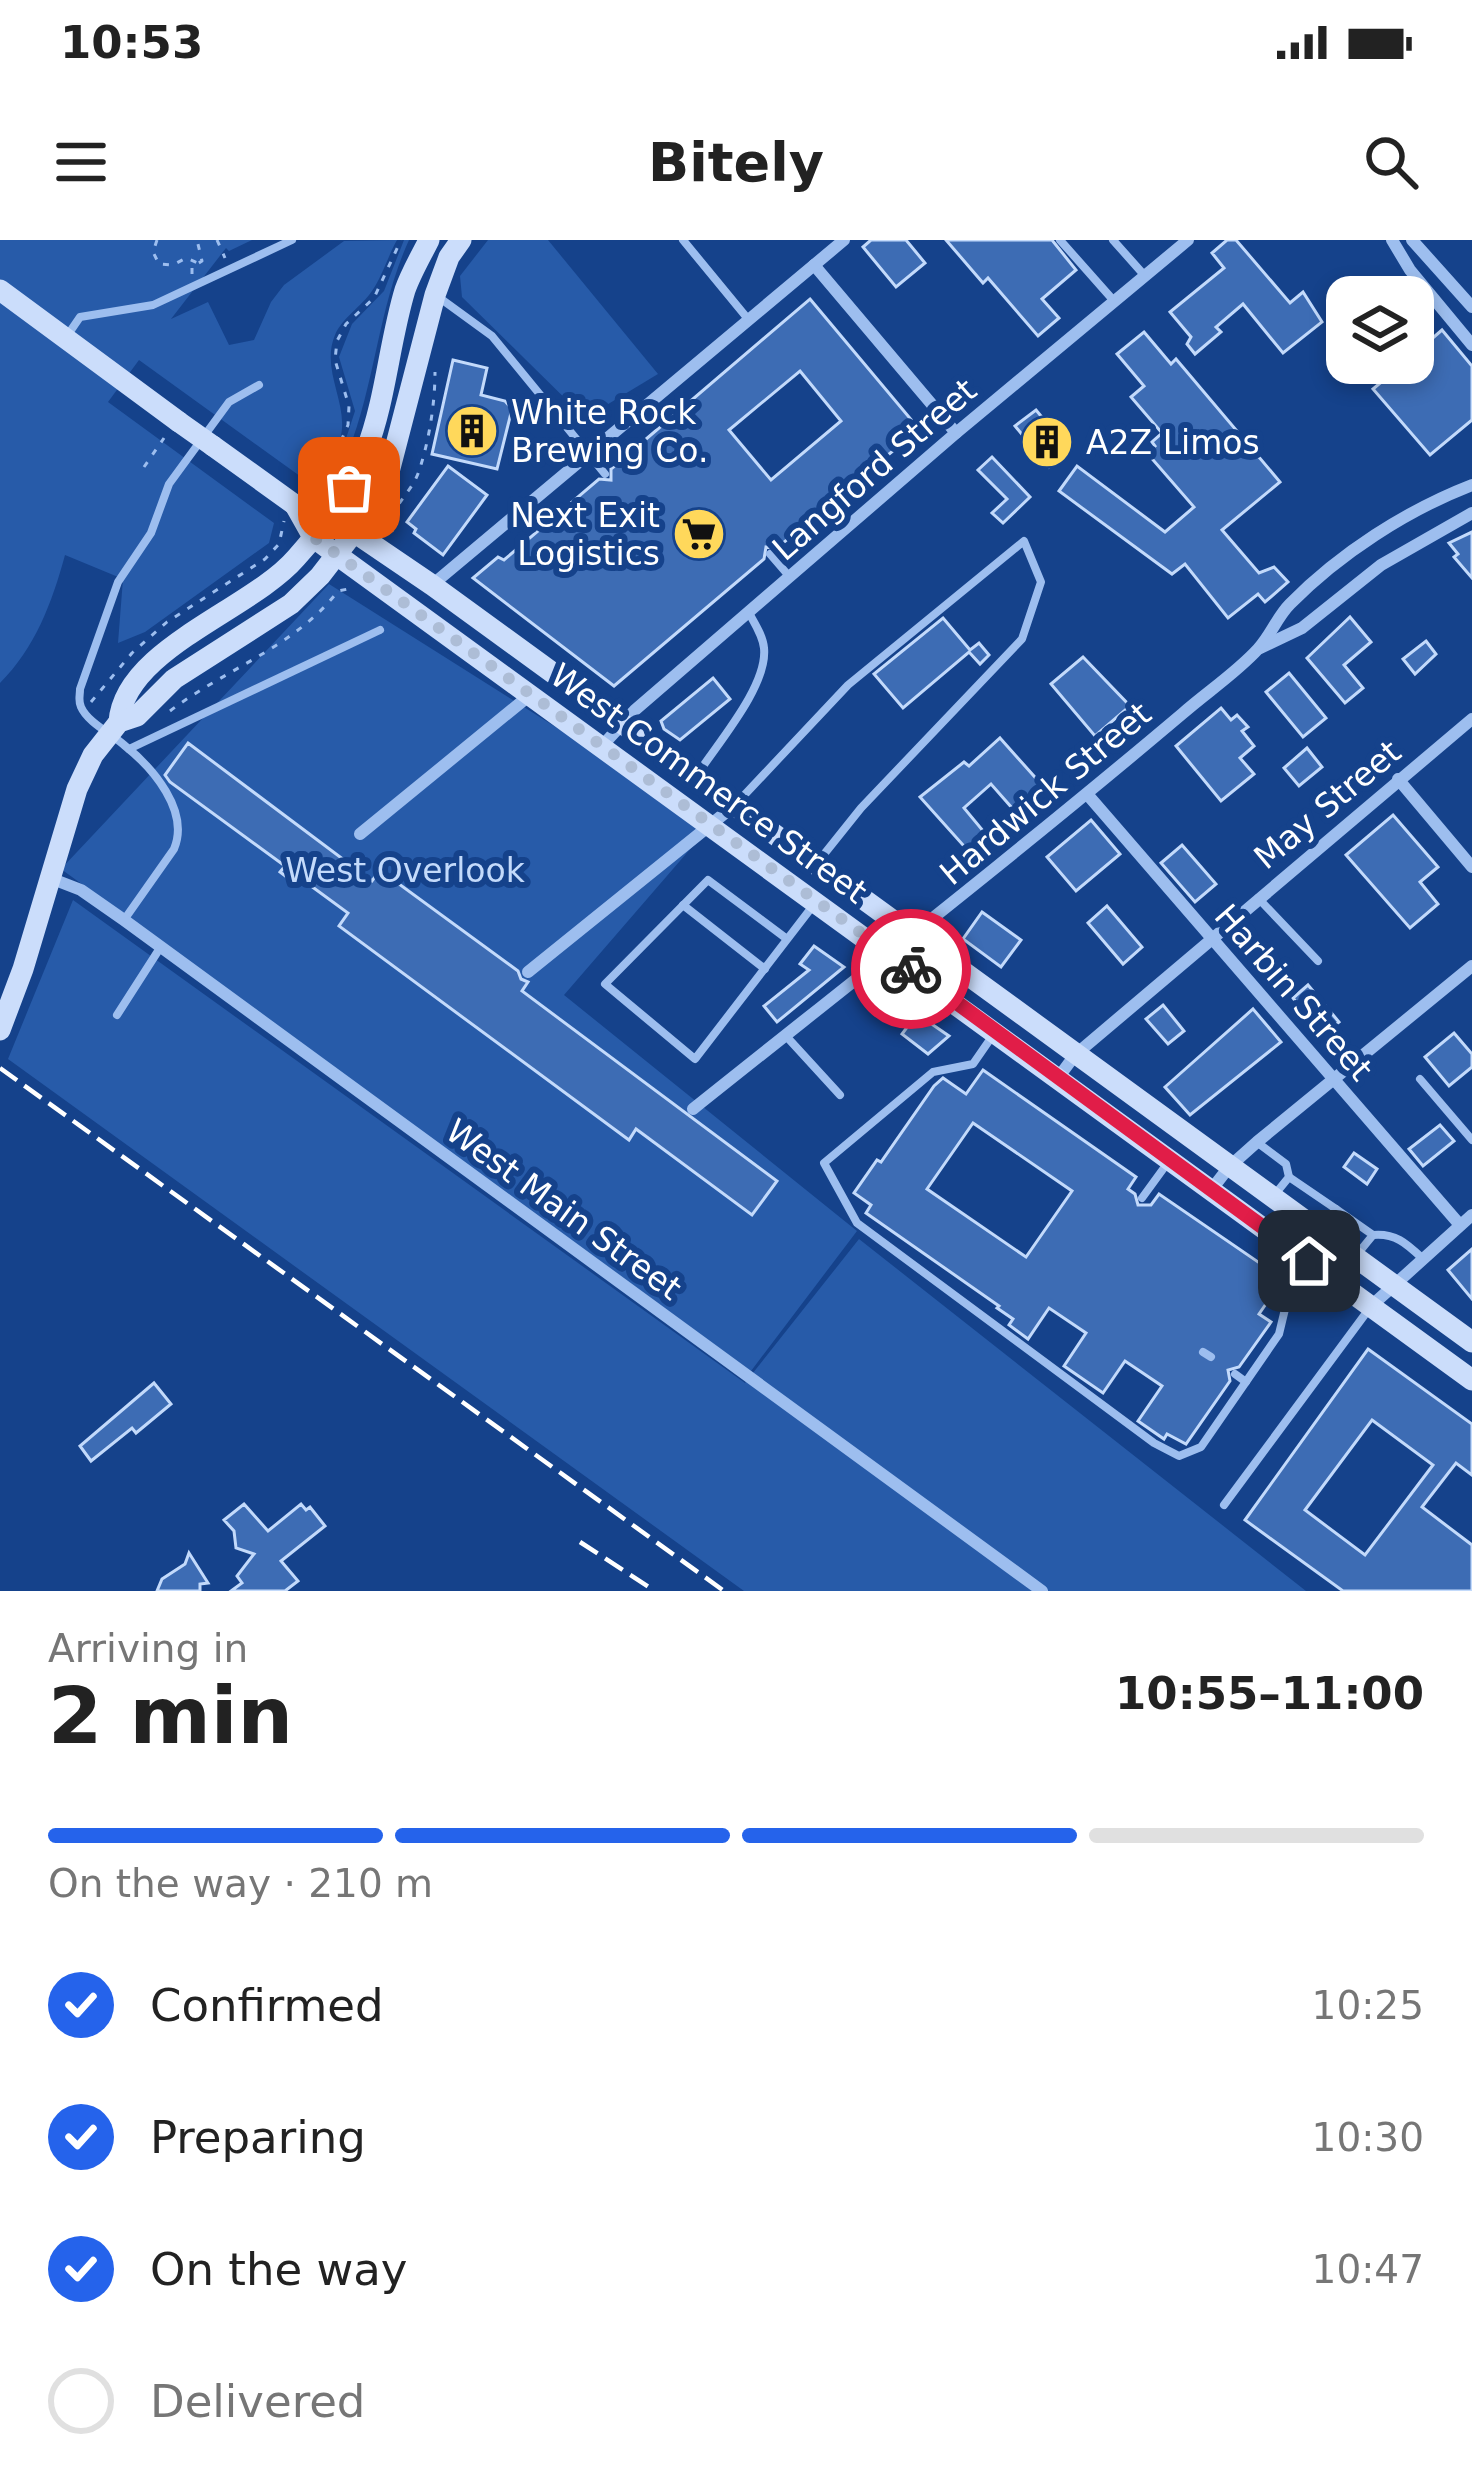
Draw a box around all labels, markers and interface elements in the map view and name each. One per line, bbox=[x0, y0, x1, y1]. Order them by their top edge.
text: 10:53 bbox=[60, 16, 203, 69]
icon: menu bbox=[48, 129, 114, 195]
icon: search bbox=[1358, 129, 1424, 195]
text: Bitely bbox=[648, 131, 824, 194]
map controls bbox=[1326, 276, 1434, 384]
button: layers bbox=[1326, 276, 1434, 384]
street label: Langford Street bbox=[765, 370, 984, 568]
place label: White Rock Brewing Co. bbox=[511, 393, 708, 470]
building icon: White Rock Brewing Co. bbox=[444, 403, 500, 459]
building icon: A2Z Limos bbox=[1019, 414, 1075, 470]
place label: A2Z Limos bbox=[1086, 423, 1260, 462]
pin bbox=[298, 437, 400, 539]
icon: bag bbox=[316, 455, 382, 521]
place label: Next Exit Logistics bbox=[510, 496, 660, 573]
supermarket icon: Next Exit Logistics bbox=[671, 506, 727, 562]
street label: West Commerce Street bbox=[543, 656, 875, 911]
street label: Hardwick Street bbox=[932, 694, 1159, 893]
street label: May Street bbox=[1246, 732, 1408, 877]
park label: West Overlook bbox=[285, 851, 526, 890]
street label: Harbin Street bbox=[1207, 896, 1381, 1088]
courier bbox=[851, 909, 971, 1029]
icon: bike bbox=[878, 936, 944, 1002]
street label: West Main Street bbox=[439, 1111, 689, 1308]
pin bbox=[1258, 1210, 1360, 1312]
icon: home bbox=[1276, 1228, 1342, 1294]
text: Arriving in bbox=[48, 1626, 248, 1671]
text: 10:55–11:00 bbox=[1115, 1667, 1424, 1720]
text: 2 min bbox=[48, 1671, 293, 1761]
text: On the way · 210 m bbox=[48, 1861, 433, 1906]
icon: check bbox=[48, 1972, 114, 2038]
text: Confirmed bbox=[150, 1979, 384, 2032]
text: 10:25 bbox=[1312, 1983, 1424, 2028]
icon: check bbox=[48, 2104, 114, 2170]
text: Preparing bbox=[150, 2111, 366, 2164]
text: 10:30 bbox=[1312, 2115, 1424, 2160]
icon: check bbox=[48, 2236, 114, 2302]
text: On the way bbox=[150, 2243, 407, 2296]
text: 10:47 bbox=[1312, 2247, 1424, 2292]
text: Delivered bbox=[150, 2375, 365, 2428]

